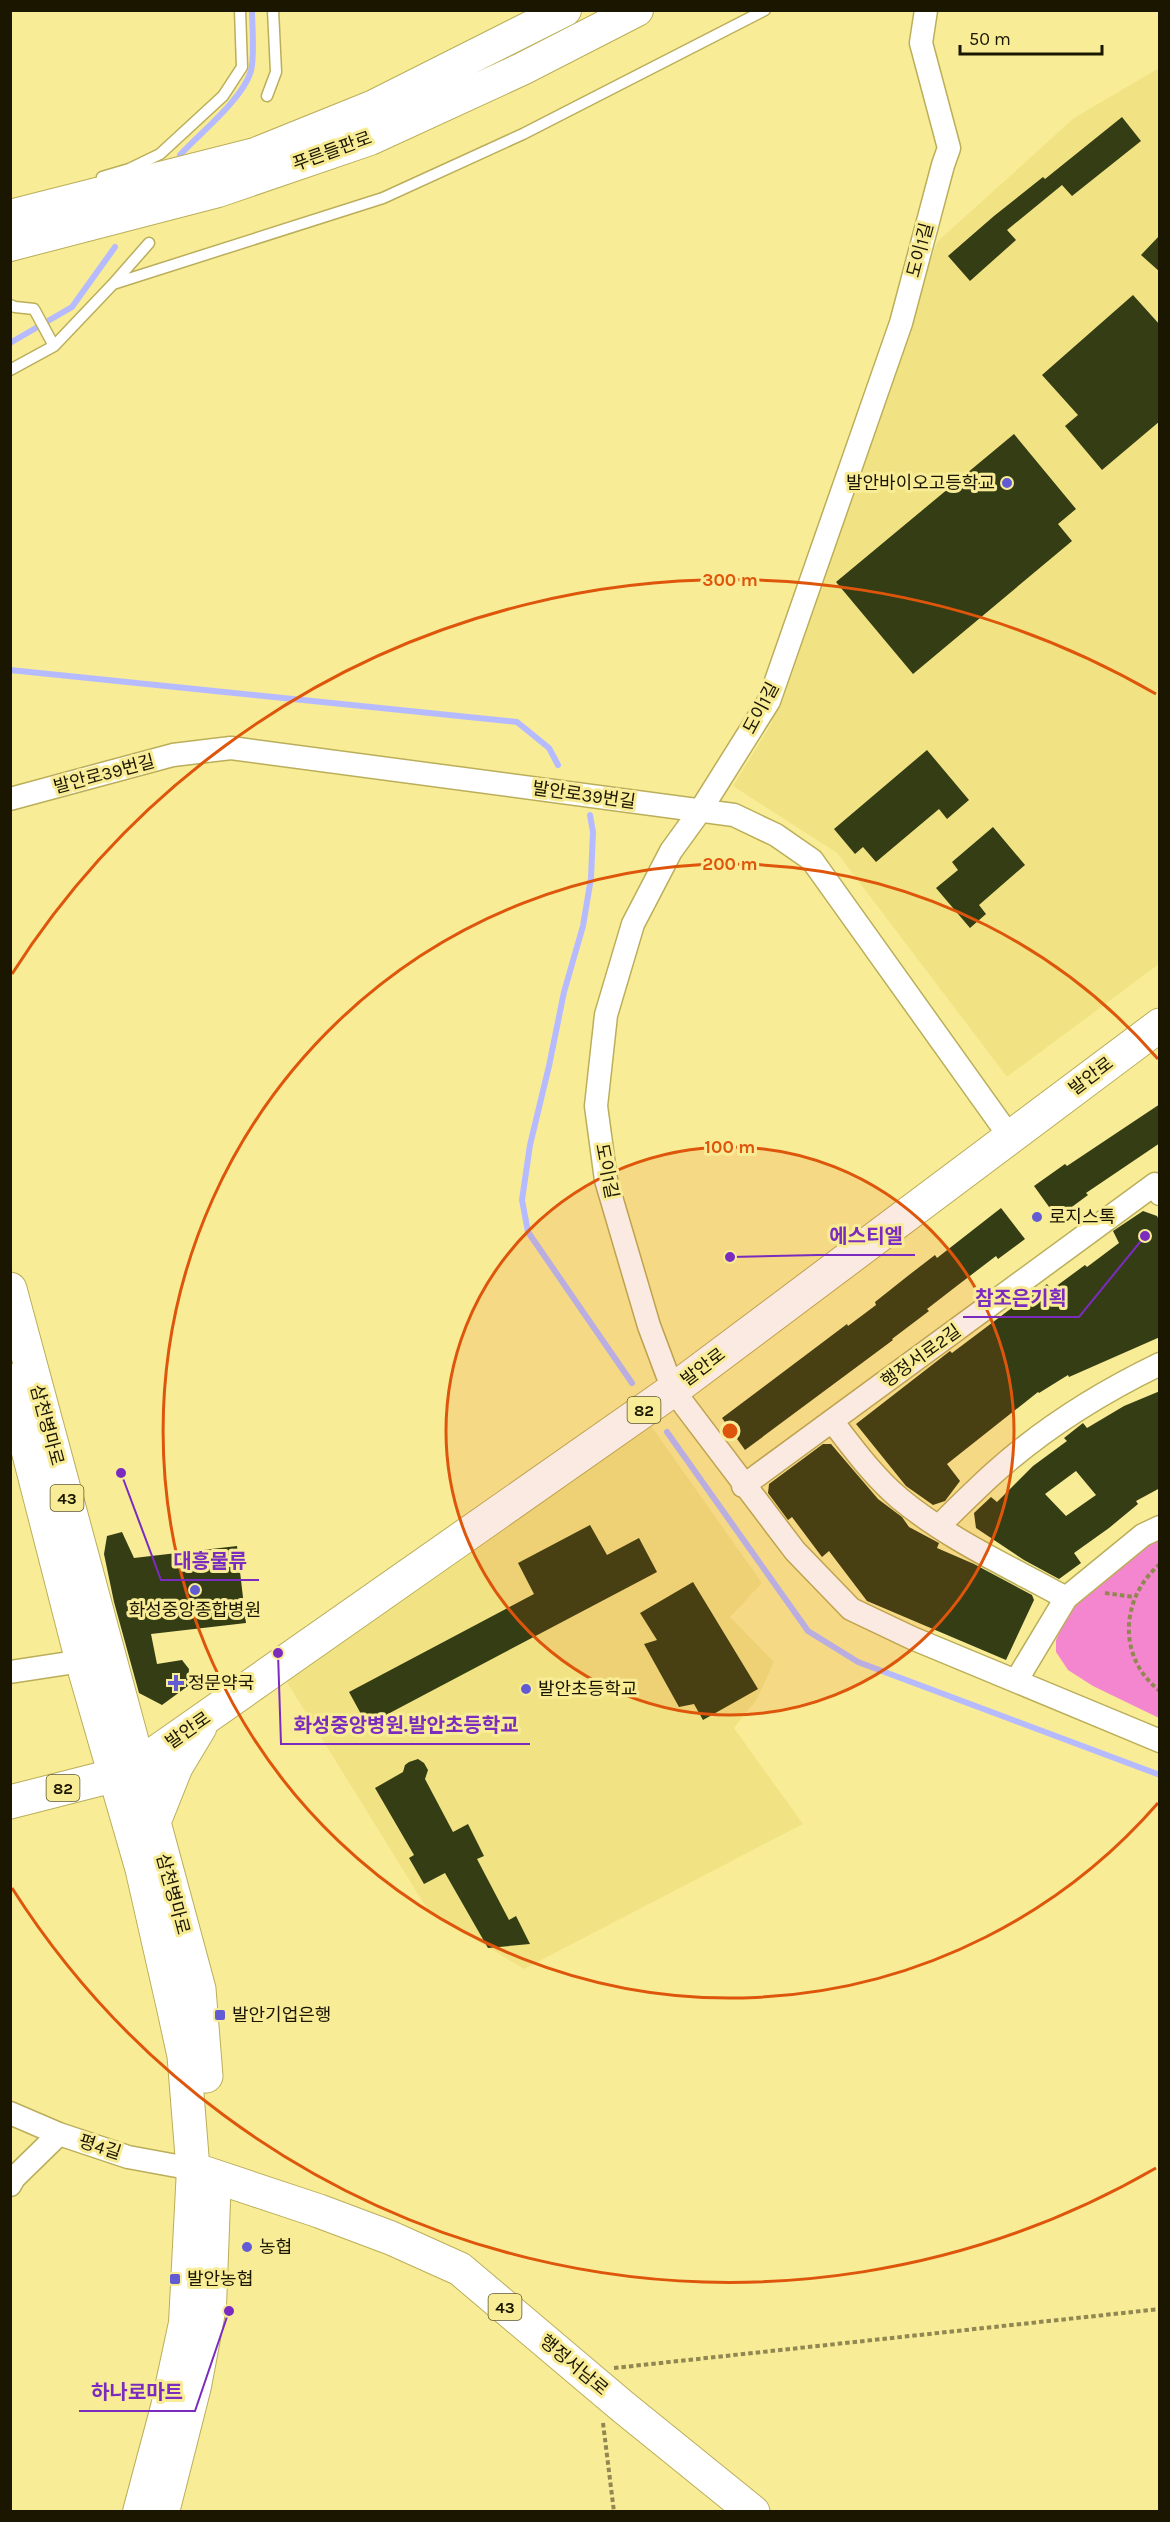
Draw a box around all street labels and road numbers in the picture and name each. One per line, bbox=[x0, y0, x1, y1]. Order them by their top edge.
street label: 푸른들판로 bbox=[289, 127, 375, 175]
street label: 도이1길 bbox=[902, 220, 938, 280]
street label: 도이1길 bbox=[738, 678, 784, 738]
street label: 발안로39번길 bbox=[51, 750, 157, 798]
street label: 발안로39번길 bbox=[531, 777, 637, 813]
street label: 발안로 bbox=[1065, 1052, 1117, 1100]
street label: 도이1길 bbox=[591, 1142, 623, 1200]
street label: 행정서로2길 bbox=[877, 1320, 965, 1392]
street label: 발안로 bbox=[677, 1343, 729, 1391]
street label: 삼천병마로 bbox=[26, 1382, 68, 1468]
road number: 82 bbox=[628, 1397, 660, 1423]
road number: 43 bbox=[50, 1485, 84, 1511]
street label: 발안로 bbox=[161, 1707, 215, 1753]
road number: 82 bbox=[46, 1775, 80, 1801]
street label: 삼천병마로 bbox=[152, 1851, 194, 1937]
street label: 평4길 bbox=[76, 2130, 124, 2164]
road number: 43 bbox=[488, 2294, 522, 2320]
street label: 행정서남로 bbox=[535, 2330, 613, 2400]

